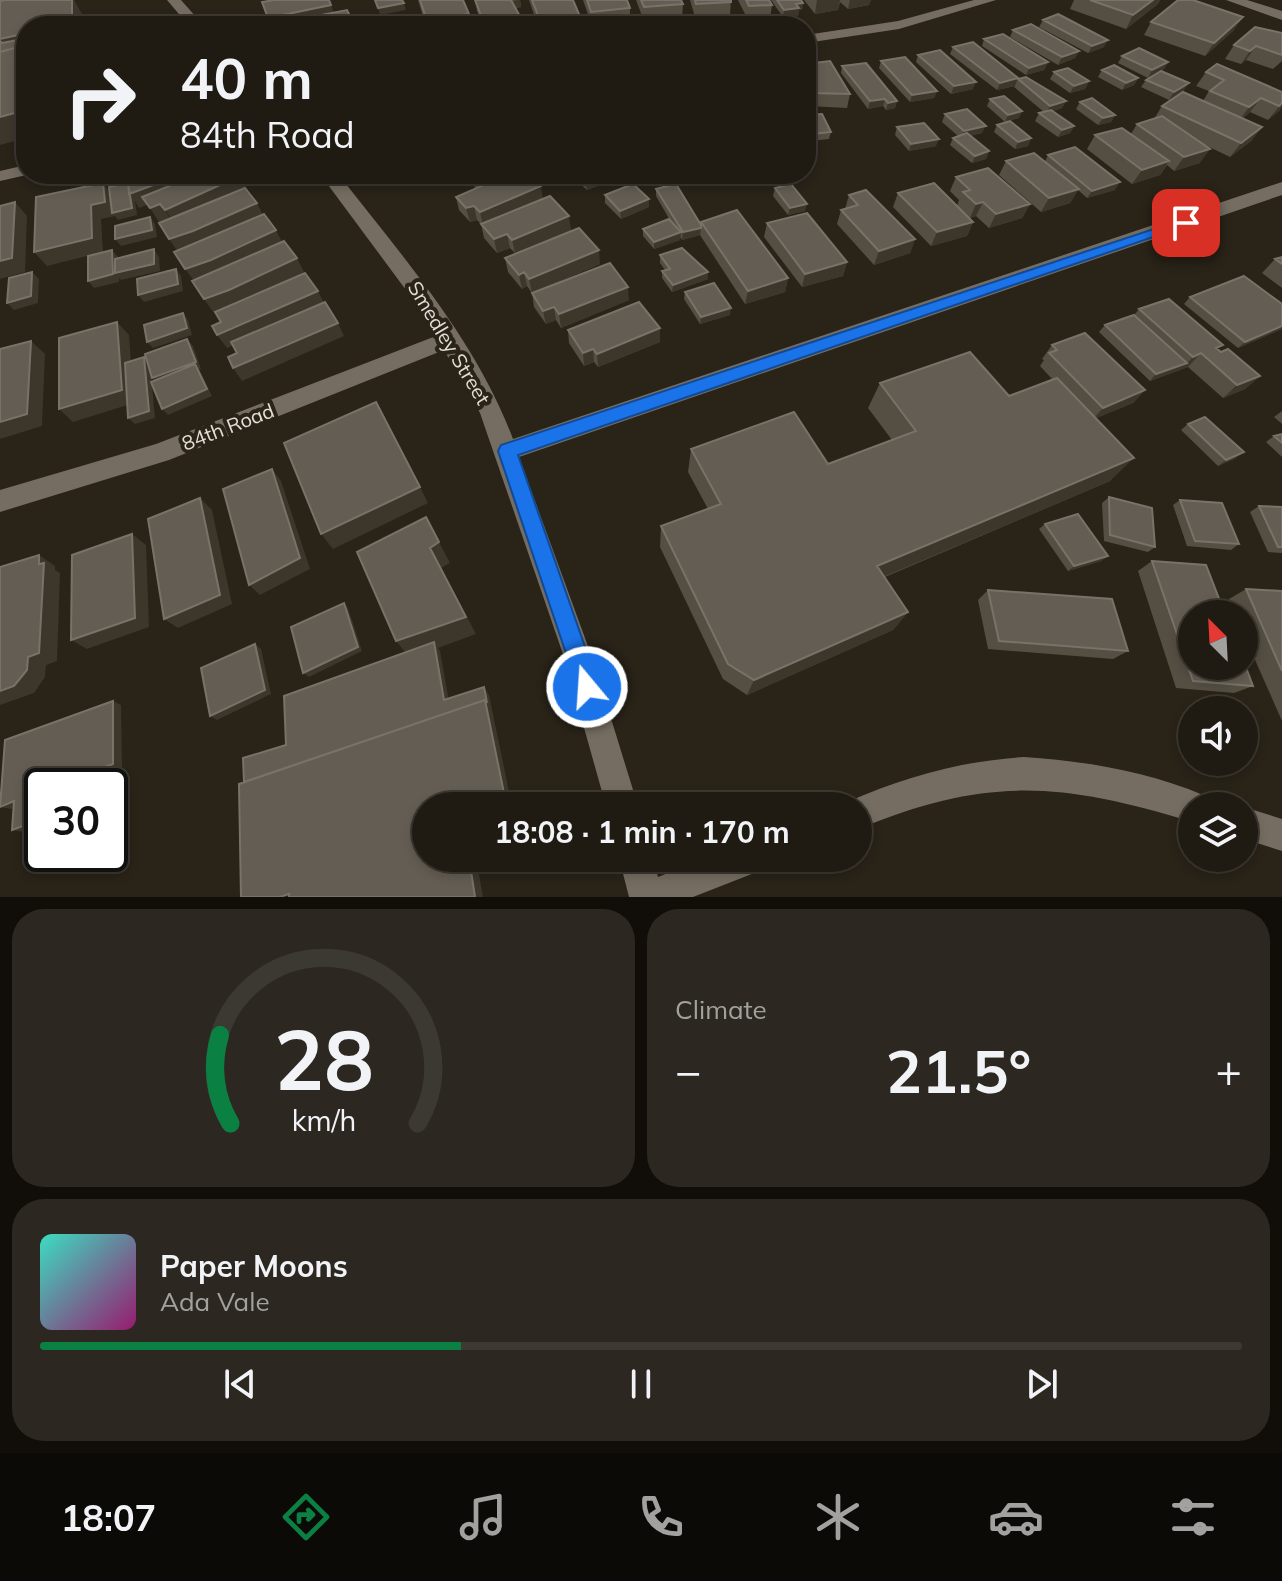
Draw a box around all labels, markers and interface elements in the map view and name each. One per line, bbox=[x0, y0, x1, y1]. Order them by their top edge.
text: 40 m bbox=[180, 43, 313, 113]
icon: right bbox=[48, 48, 152, 152]
text: 84th Road bbox=[180, 112, 355, 157]
pin bbox=[1152, 189, 1220, 257]
icon: arrive bbox=[1164, 201, 1208, 245]
street label: Smedley Street bbox=[403, 276, 496, 409]
street label: 84th Road bbox=[178, 397, 278, 456]
north arrow bbox=[1178, 600, 1258, 680]
map controls bbox=[1178, 600, 1258, 872]
position arrow bbox=[545, 645, 629, 729]
button: sound bbox=[1178, 696, 1258, 776]
speed limit sign: 30 bbox=[24, 768, 128, 872]
button: layers bbox=[1178, 792, 1258, 872]
text: 18:08 · 1 min · 170 m bbox=[494, 813, 790, 851]
text: Climate bbox=[675, 993, 767, 1026]
text: 28 bbox=[274, 1006, 373, 1111]
text: 21.5° bbox=[886, 1033, 1031, 1108]
text: − bbox=[675, 1043, 701, 1098]
text: + bbox=[1216, 1043, 1242, 1098]
text: km/h bbox=[291, 1102, 356, 1138]
text: Paper Moons bbox=[160, 1247, 348, 1285]
text: Ada Vale bbox=[160, 1285, 270, 1318]
icon: previous bbox=[218, 1362, 262, 1406]
icon: pause bbox=[619, 1362, 663, 1406]
icon: next bbox=[1020, 1362, 1064, 1406]
icon: directions bbox=[278, 1489, 334, 1545]
icon: music bbox=[455, 1489, 511, 1545]
icon: phone bbox=[633, 1489, 689, 1545]
icon: climate bbox=[810, 1489, 866, 1545]
icon: car bbox=[988, 1489, 1044, 1545]
icon: filters bbox=[1165, 1489, 1221, 1545]
text: 18:07 bbox=[61, 1495, 156, 1540]

